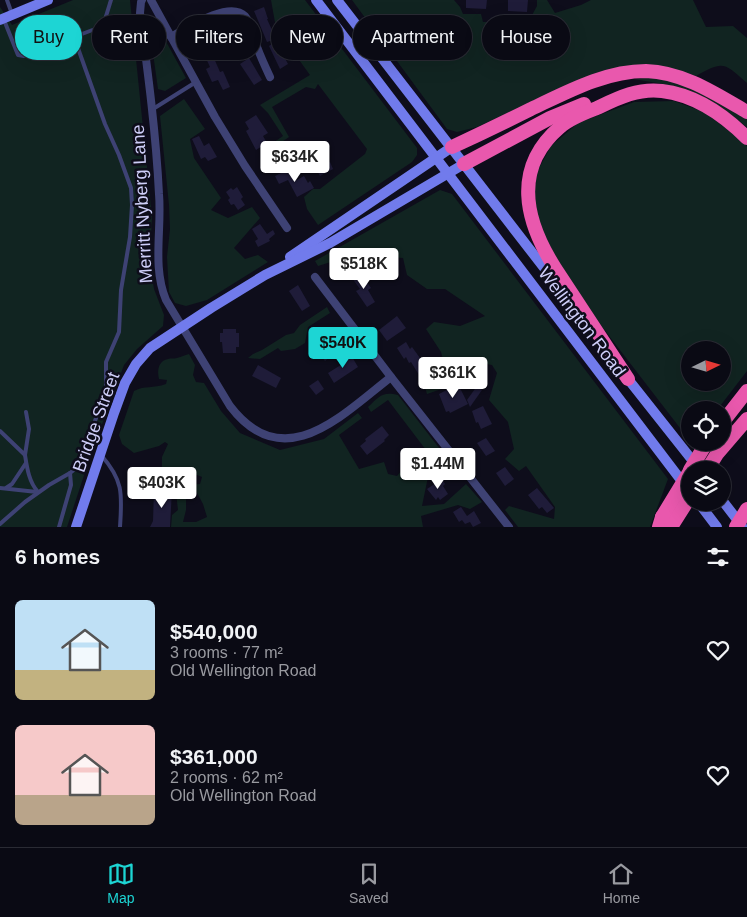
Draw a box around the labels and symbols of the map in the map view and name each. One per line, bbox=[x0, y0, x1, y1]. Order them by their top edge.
street label: Merritt Nyberg Lane bbox=[128, 124, 156, 284]
pin: $634K bbox=[260, 140, 330, 183]
pin: $518K bbox=[329, 248, 399, 290]
street label: Wellington Road bbox=[534, 263, 630, 381]
pin: $540K bbox=[308, 326, 378, 369]
north arrow bbox=[681, 341, 731, 391]
pin: $361K bbox=[418, 356, 488, 399]
street label: Bridge Street bbox=[69, 369, 123, 475]
pin: $1.44M bbox=[397, 448, 479, 490]
pin: $403K bbox=[127, 466, 197, 509]

